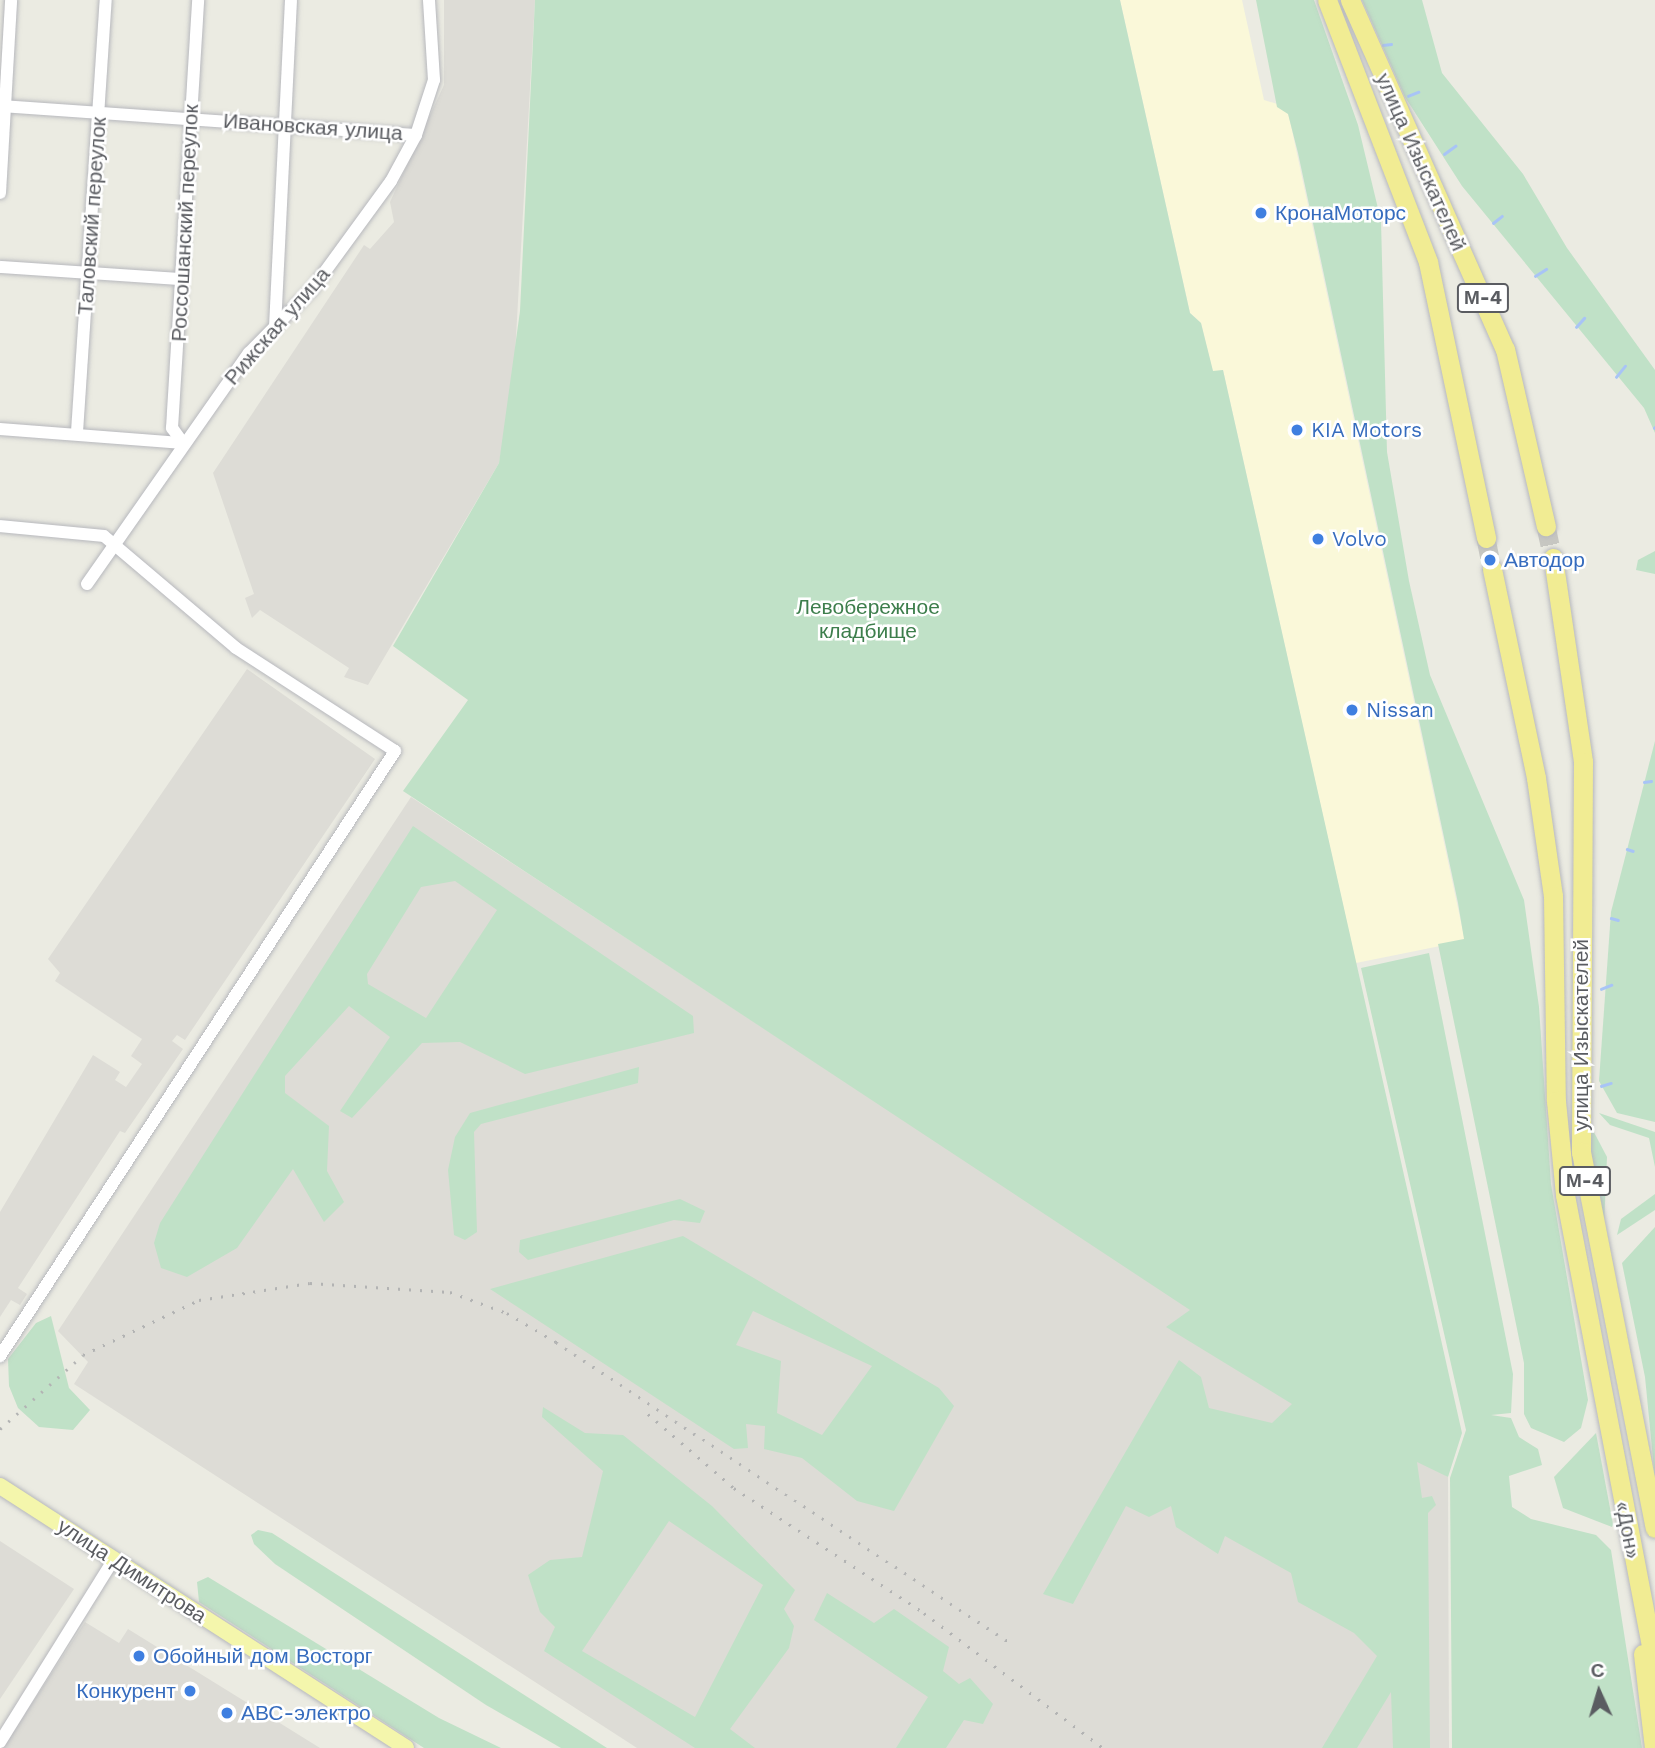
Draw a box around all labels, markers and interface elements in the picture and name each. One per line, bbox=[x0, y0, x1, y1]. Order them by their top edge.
street label: улица Изыскателей bbox=[1370, 69, 1472, 255]
street label: Россошанский переулок bbox=[166, 104, 204, 342]
street label: Ивановская улица bbox=[222, 108, 404, 146]
street label: Таловский переулок bbox=[73, 116, 111, 316]
place label: КронаМоторс bbox=[1275, 200, 1406, 226]
marker: КронаМоторс bbox=[1253, 205, 1269, 221]
street label: Рижская улица bbox=[219, 262, 335, 390]
road number: М-4 bbox=[1457, 282, 1509, 314]
place label: KIA Motors bbox=[1311, 417, 1423, 443]
marker: KIA Motors bbox=[1289, 422, 1305, 438]
place label: Volvo bbox=[1332, 526, 1387, 552]
marker: Volvo bbox=[1310, 531, 1326, 547]
place label: Автодор bbox=[1504, 547, 1585, 573]
marker: Автодор bbox=[1482, 552, 1498, 568]
park label: Левобережное кладбище bbox=[796, 594, 940, 644]
place label: Nissan bbox=[1366, 697, 1434, 723]
marker: Nissan bbox=[1344, 702, 1360, 718]
street label: улица Изыскателей bbox=[1568, 939, 1594, 1131]
road number: М-4 bbox=[1559, 1166, 1611, 1196]
street label: «Дон» bbox=[1610, 1499, 1646, 1561]
street label: улица Димитрова bbox=[53, 1513, 211, 1629]
place label: Обойный дом Восторг bbox=[153, 1643, 372, 1669]
marker: Обойный дом Восторг bbox=[131, 1648, 147, 1664]
north arrow bbox=[1564, 1657, 1634, 1727]
text: С bbox=[1590, 1659, 1605, 1683]
place label: Конкурент bbox=[76, 1678, 176, 1704]
marker: Конкурент bbox=[182, 1683, 198, 1699]
place label: АВС-электро bbox=[241, 1700, 371, 1726]
marker: АВС-электро bbox=[219, 1705, 235, 1721]

